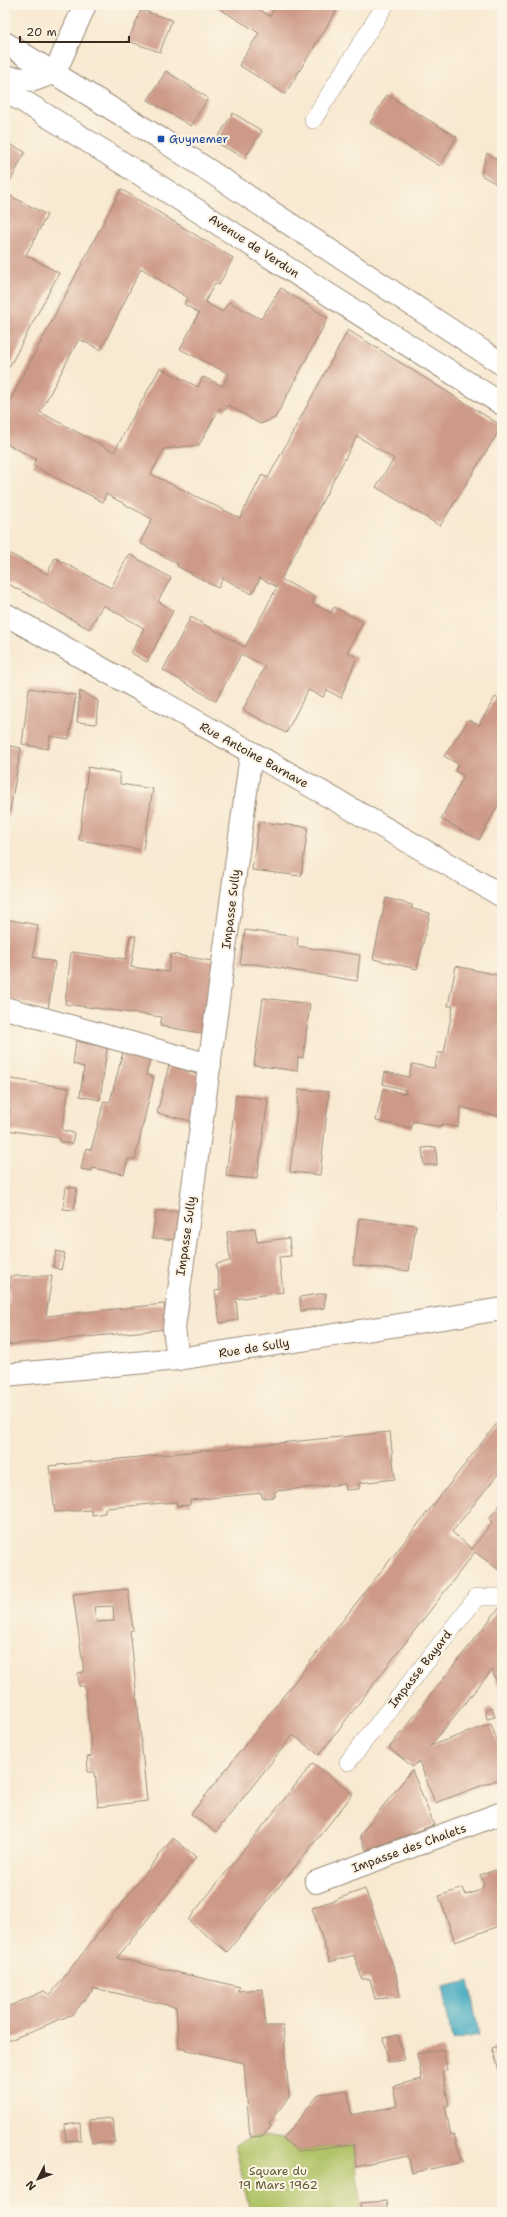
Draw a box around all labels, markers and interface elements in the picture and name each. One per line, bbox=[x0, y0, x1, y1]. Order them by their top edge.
scale bar bbox=[20, 18, 129, 44]
text: 20 m bbox=[26, 24, 57, 40]
place label: Guynemer bbox=[169, 131, 229, 147]
marker: Guynemer bbox=[156, 134, 166, 144]
street label: Avenue de Verdun bbox=[205, 211, 303, 281]
street label: Rue Antoine Barnave bbox=[197, 718, 311, 792]
street label: Impasse Sully bbox=[218, 868, 244, 950]
street label: Impasse Sully bbox=[172, 1195, 200, 1277]
street label: Rue de Sully bbox=[218, 1335, 291, 1361]
street label: Impasse Bayard bbox=[385, 1627, 456, 1711]
street label: Impasse des Chalets bbox=[350, 1820, 468, 1876]
north arrow bbox=[18, 2159, 58, 2199]
park label: Square du 19 Mars 1962 bbox=[238, 2163, 318, 2193]
text: N bbox=[22, 2177, 39, 2194]

